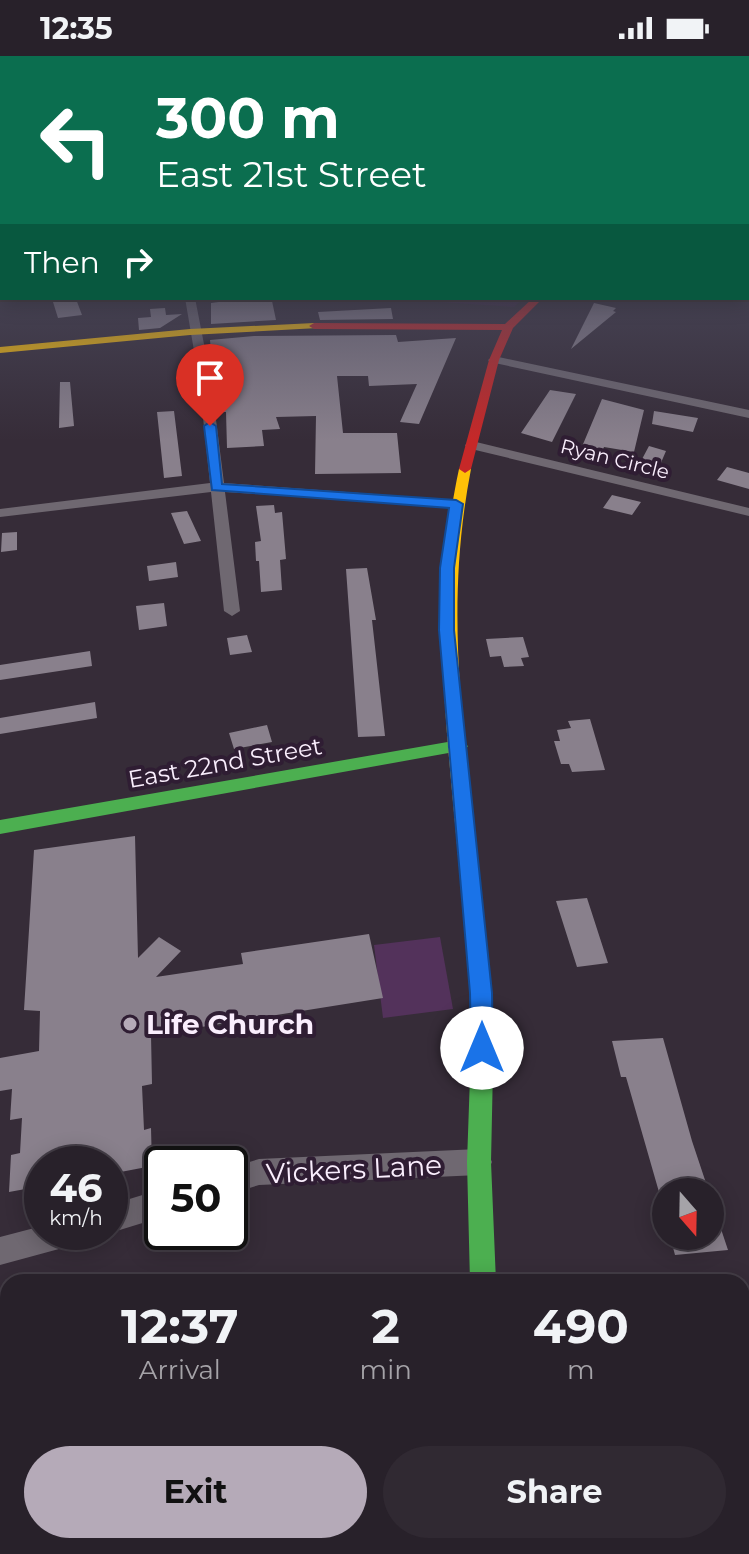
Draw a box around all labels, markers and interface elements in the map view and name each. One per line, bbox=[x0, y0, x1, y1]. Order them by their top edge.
text: 12:35 bbox=[40, 10, 113, 47]
text: 300 m bbox=[156, 84, 340, 152]
icon: left bbox=[24, 88, 128, 192]
text: East 21st Street bbox=[156, 152, 427, 196]
icon: right bbox=[116, 240, 160, 284]
text: Then bbox=[24, 244, 100, 281]
pin bbox=[176, 344, 244, 426]
icon: arrive bbox=[188, 356, 232, 400]
street label: Ryan Circle bbox=[558, 434, 672, 484]
street label: East 22nd Street bbox=[126, 731, 324, 794]
position arrow bbox=[440, 1006, 524, 1090]
place label: Life Church bbox=[146, 1007, 314, 1041]
marker: Life Church bbox=[121, 1015, 139, 1033]
speed limit sign: 50 bbox=[144, 1146, 248, 1250]
street label: Vickers Lane bbox=[265, 1147, 443, 1191]
text: 46 bbox=[49, 1163, 103, 1212]
north arrow bbox=[652, 1178, 724, 1250]
map controls bbox=[652, 1178, 724, 1250]
text: km/h bbox=[49, 1206, 103, 1230]
text: 12:37 bbox=[121, 1297, 239, 1355]
text: 2 bbox=[372, 1297, 400, 1355]
text: 490 bbox=[533, 1297, 629, 1355]
text: Arrival bbox=[139, 1354, 221, 1386]
text: min bbox=[360, 1354, 412, 1386]
text: m bbox=[567, 1354, 595, 1386]
button: Exit bbox=[24, 1446, 367, 1538]
button: Share bbox=[383, 1446, 726, 1538]

